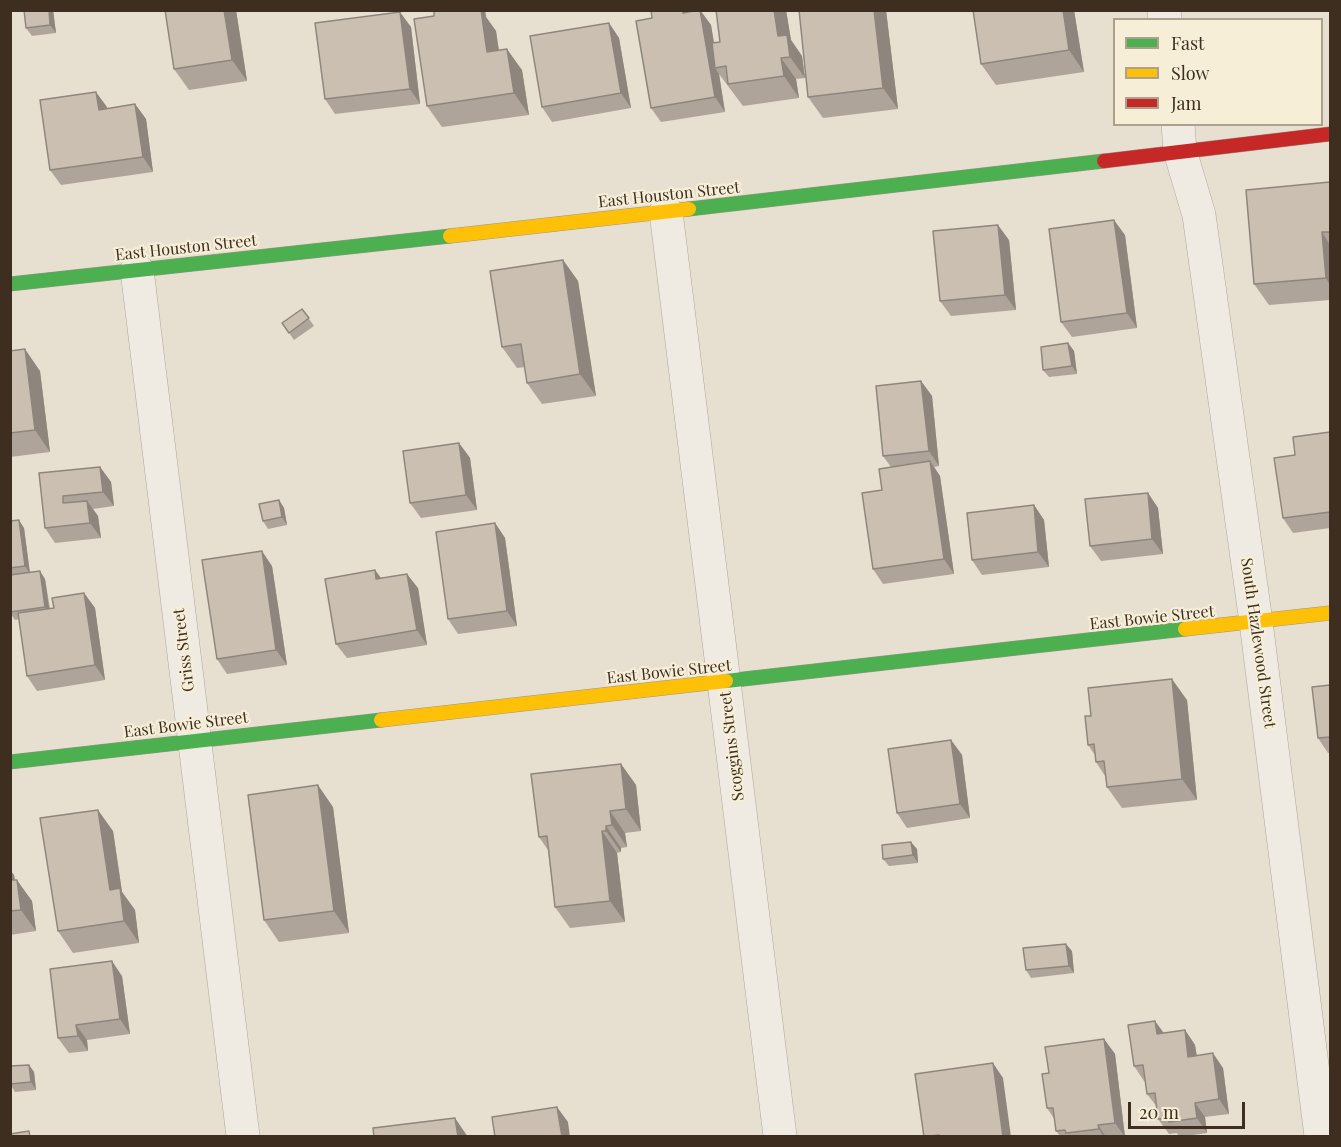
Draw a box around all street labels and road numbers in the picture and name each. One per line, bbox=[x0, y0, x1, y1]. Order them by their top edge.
street label: East Houston Street bbox=[597, 178, 741, 212]
street label: East Houston Street bbox=[114, 231, 258, 265]
street label: South Hazlewood Street bbox=[1237, 557, 1279, 729]
street label: East Bowie Street bbox=[1089, 602, 1215, 634]
street label: Griss Street bbox=[169, 607, 199, 693]
street label: East Bowie Street bbox=[606, 656, 732, 688]
street label: Scoggins Street bbox=[716, 690, 748, 802]
street label: East Bowie Street bbox=[123, 708, 249, 742]

